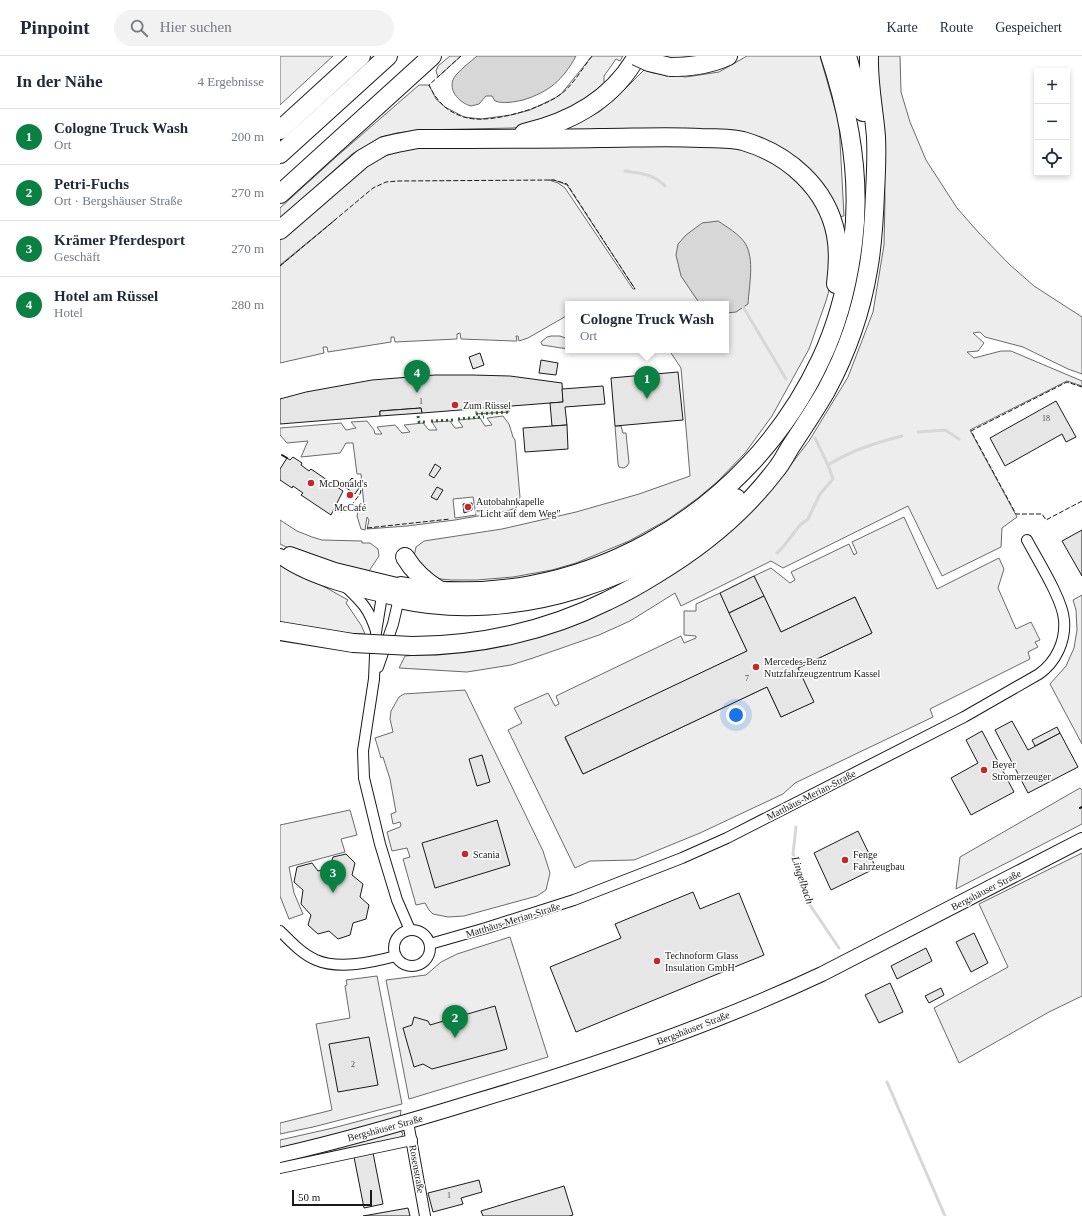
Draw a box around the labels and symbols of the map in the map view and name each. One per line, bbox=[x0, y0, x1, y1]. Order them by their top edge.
pin: 4 bbox=[404, 360, 430, 393]
pin: 1 bbox=[634, 366, 660, 399]
house number: 1 bbox=[419, 397, 423, 406]
marker: Zum Rüssel bbox=[450, 400, 460, 410]
place label: Zum Rüssel bbox=[463, 400, 511, 411]
house number: 18 bbox=[1042, 414, 1050, 423]
marker: McDonald's bbox=[306, 478, 316, 488]
place label: McDonald's bbox=[319, 478, 368, 489]
marker: McCafé bbox=[345, 490, 355, 500]
place label: Autobahnkapelle "Licht auf dem Weg" bbox=[476, 496, 561, 519]
place label: McCafé bbox=[334, 502, 367, 513]
marker: Autobahnkapelle "Licht auf dem Weg" bbox=[463, 502, 473, 512]
place label: Mercedes-Benz Nutzfahrzeugzentrum Kassel bbox=[764, 656, 881, 679]
marker: Mercedes-Benz Nutzfahrzeugzentrum Kassel bbox=[751, 662, 761, 672]
house number: 7 bbox=[745, 674, 749, 683]
your location bbox=[726, 705, 746, 725]
place label: Beyer Stromerzeuger bbox=[992, 759, 1052, 782]
marker: Beyer Stromerzeuger bbox=[979, 765, 989, 775]
street label: Matthäus-Merian-Straße bbox=[765, 768, 858, 822]
marker: Scania bbox=[460, 849, 470, 859]
place label: Scania bbox=[473, 849, 500, 860]
place label: Fenge Fahrzeugbau bbox=[853, 849, 905, 872]
water label: Lingelbach bbox=[789, 854, 817, 906]
marker: Fenge Fahrzeugbau bbox=[840, 855, 850, 865]
pin: 3 bbox=[320, 860, 346, 893]
street label: Bergshäuser Straße bbox=[949, 867, 1023, 912]
street label: Matthäus-Merian-Straße bbox=[464, 900, 562, 940]
place label: Technoform Glass Insulation GmbH bbox=[665, 950, 739, 973]
marker: Technoform Glass Insulation GmbH bbox=[652, 956, 662, 966]
pin: 2 bbox=[442, 1005, 468, 1038]
street label: Bergshäuser Straße bbox=[655, 1009, 732, 1047]
house number: 2 bbox=[351, 1060, 355, 1069]
street label: Bergshäuser Straße bbox=[346, 1113, 424, 1143]
street label: Rosenstraße bbox=[407, 1144, 427, 1195]
scale bar bbox=[292, 1188, 372, 1207]
house number: 1 bbox=[447, 1191, 451, 1200]

